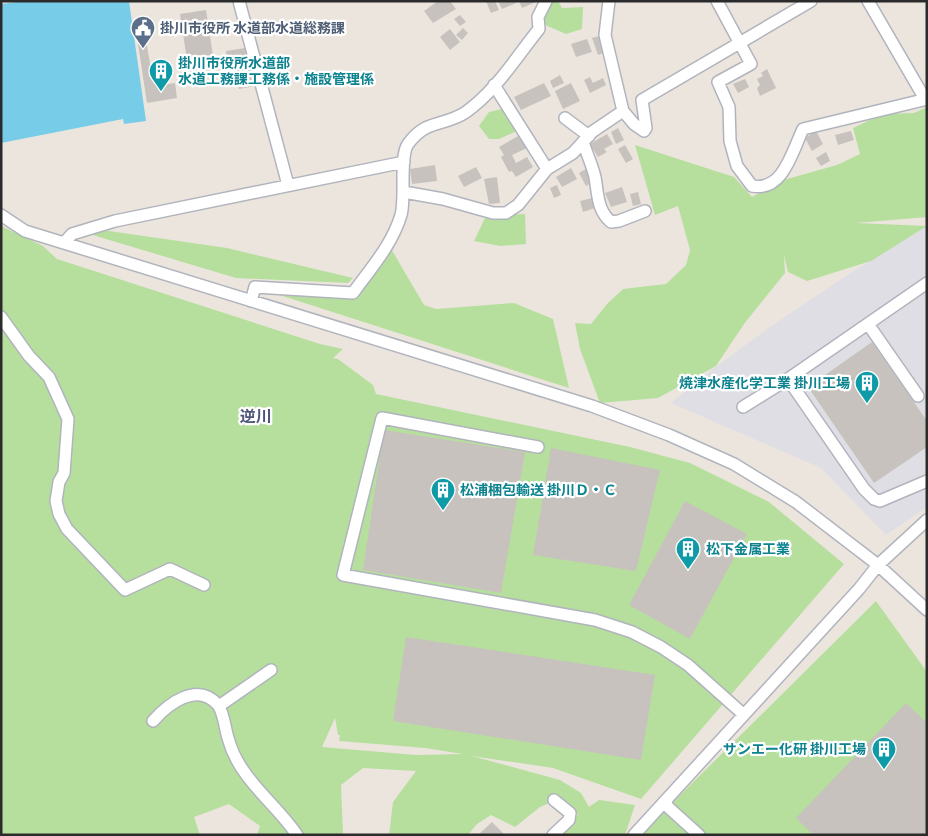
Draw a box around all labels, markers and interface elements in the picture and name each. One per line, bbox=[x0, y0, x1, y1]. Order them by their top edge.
public building icon: 掛川市役所 水道部水道総務課 bbox=[130, 15, 156, 49]
place label: 掛川市役所 水道部水道総務課 bbox=[160, 20, 345, 37]
place label: 掛川市役所水道部 水道工務課工務係・施設管理係 bbox=[178, 55, 374, 88]
building icon: 掛川市役所水道部 水道工務課工務係・施設管理係 bbox=[148, 58, 174, 92]
building icon: 焼津水産化学工業 掛川工場 bbox=[854, 370, 880, 404]
place label: 焼津水産化学工業 掛川工場 bbox=[679, 375, 850, 392]
district label: 逆川 bbox=[240, 407, 272, 427]
building icon: 松浦梱包輸送 掛川Ｄ・Ｃ bbox=[430, 477, 456, 511]
place label: 松浦梱包輸送 掛川Ｄ・Ｃ bbox=[460, 482, 617, 499]
building icon: 松下金属工業 bbox=[675, 536, 701, 570]
place label: 松下金属工業 bbox=[706, 541, 790, 558]
building icon: サンエー化研 掛川工場 bbox=[871, 736, 897, 770]
place label: サンエー化研 掛川工場 bbox=[723, 741, 866, 758]

